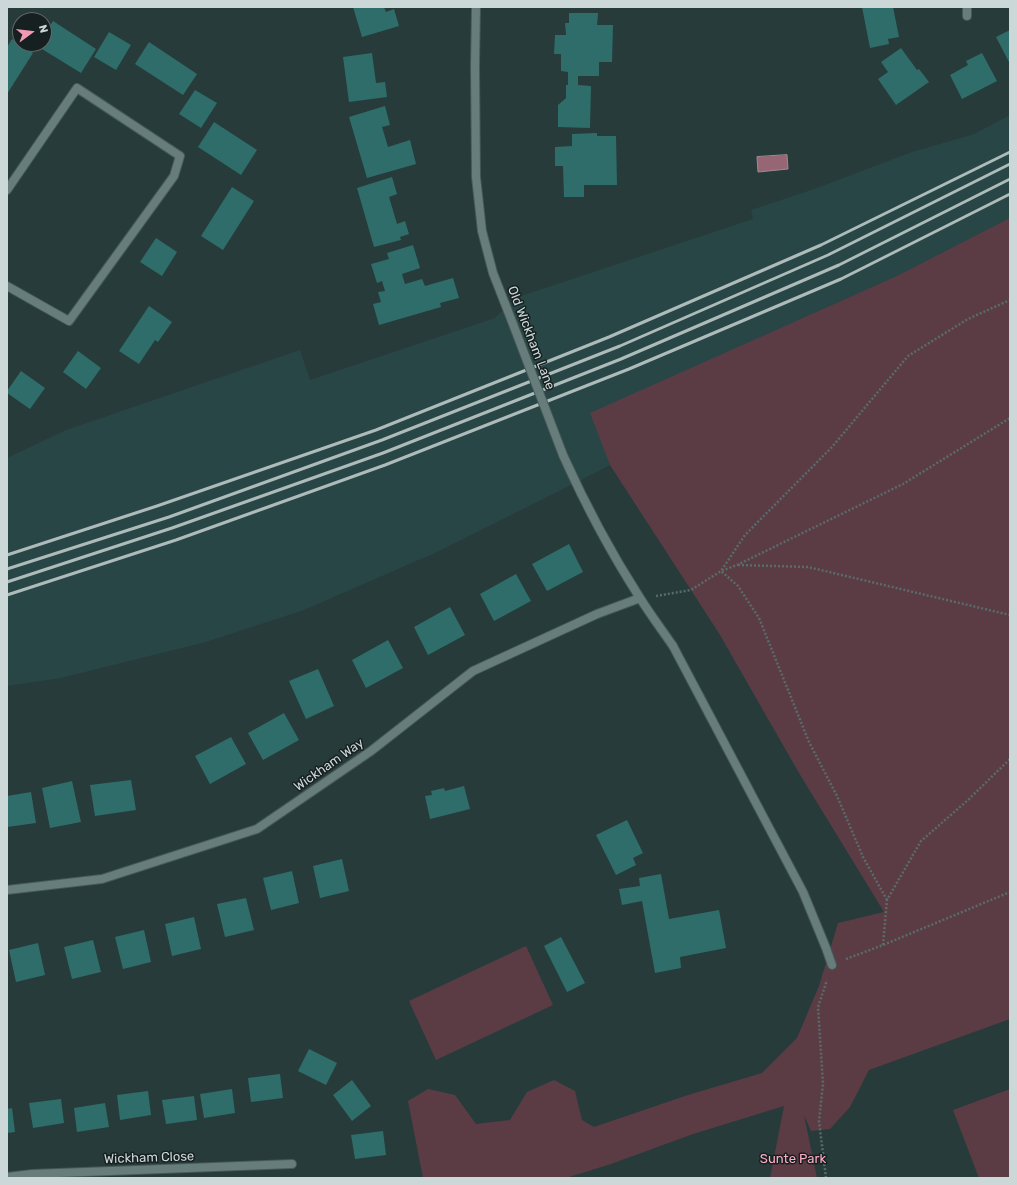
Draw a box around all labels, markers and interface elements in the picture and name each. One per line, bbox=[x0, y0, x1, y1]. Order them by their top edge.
north arrow bbox=[12, 12, 52, 52]
text: N bbox=[36, 24, 50, 35]
street label: Old Wickham Lane bbox=[504, 284, 558, 392]
street label: Wickham Way bbox=[291, 735, 367, 795]
street label: Wickham Close bbox=[104, 1149, 194, 1167]
park label: Sunte Park bbox=[760, 1151, 826, 1167]

